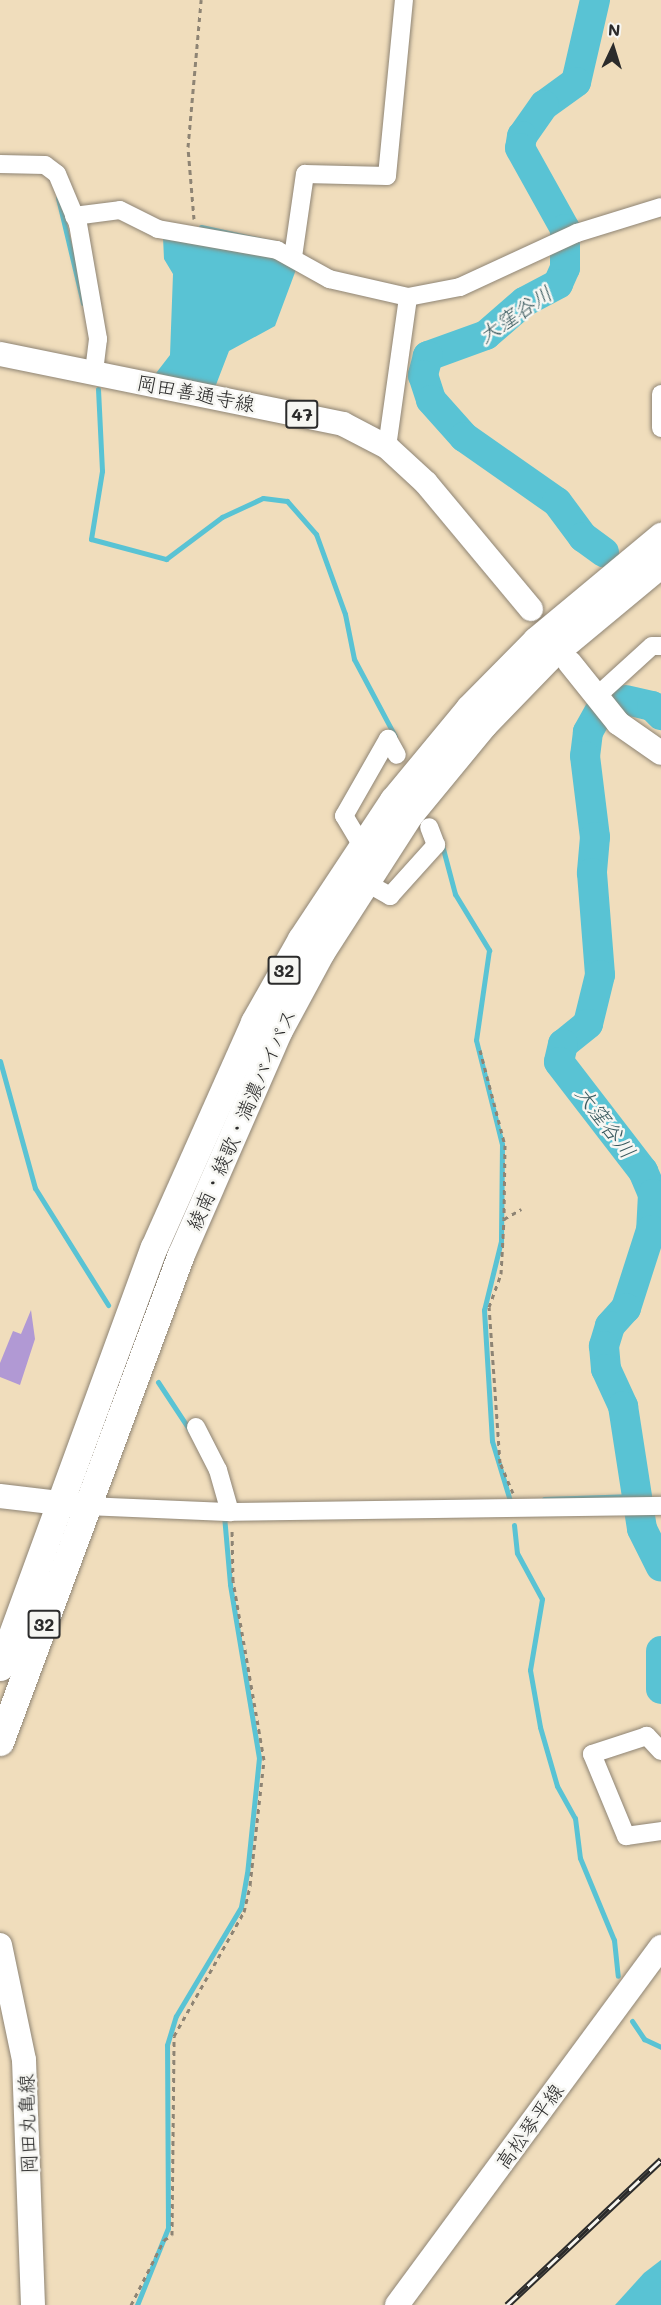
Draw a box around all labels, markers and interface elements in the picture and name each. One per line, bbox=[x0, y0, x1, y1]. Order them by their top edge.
north arrow bbox=[583, 18, 643, 78]
text: N bbox=[607, 19, 621, 40]
water label: 大窪谷川 bbox=[473, 280, 557, 348]
street label: 岡田善通寺線 bbox=[135, 370, 257, 416]
road number: 47 bbox=[284, 399, 320, 429]
road number: 32 bbox=[268, 955, 300, 985]
street label: 綾南・綾歌・満濃バイパス bbox=[181, 1004, 301, 1234]
water label: 大窪谷川 bbox=[571, 1081, 641, 1163]
road number: 32 bbox=[28, 1609, 60, 1639]
street label: 岡田丸亀線 bbox=[13, 2074, 41, 2174]
street label: 高松琴平線 bbox=[490, 2078, 568, 2174]

